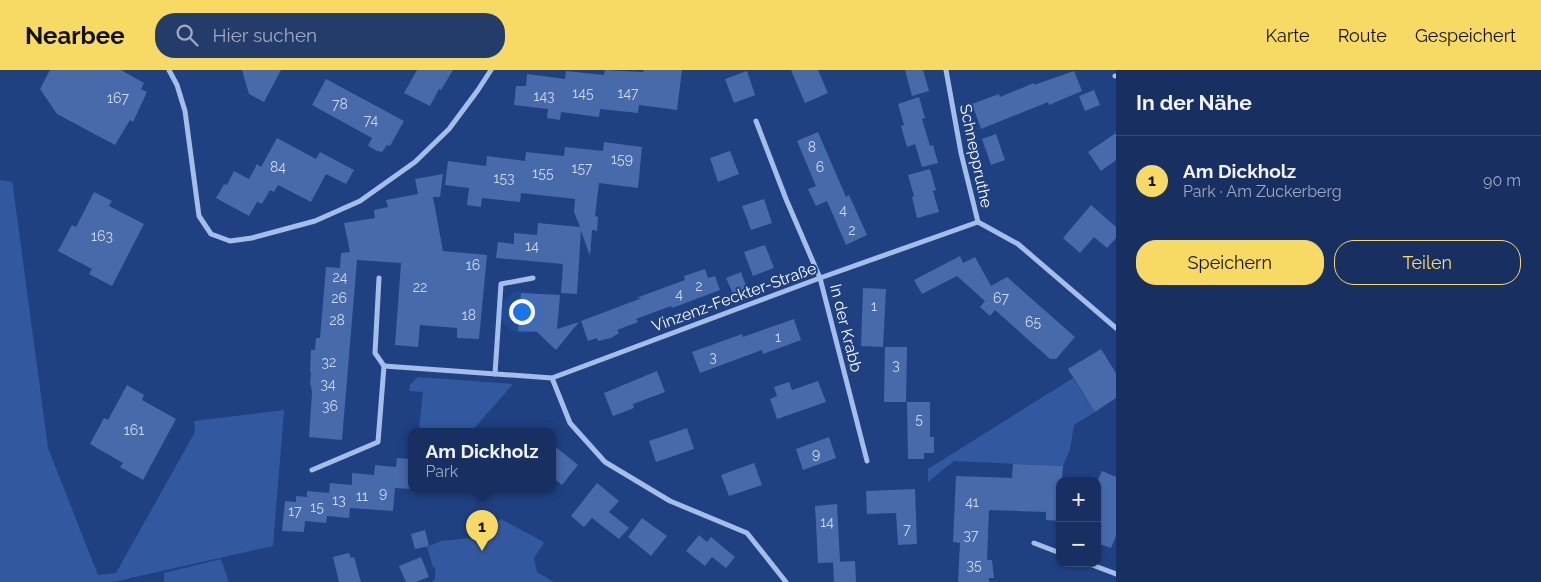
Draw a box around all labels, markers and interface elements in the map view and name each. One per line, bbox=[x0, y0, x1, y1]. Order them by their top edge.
search box bbox=[155, 13, 505, 58]
text: Nearbee bbox=[25, 21, 125, 50]
icon: search bbox=[173, 21, 201, 49]
text: Hier suchen bbox=[213, 24, 317, 46]
text: Karte bbox=[1266, 25, 1310, 46]
text: Route bbox=[1338, 25, 1387, 46]
text: Gespeichert bbox=[1415, 25, 1516, 46]
house number: 145 bbox=[572, 85, 594, 101]
house number: 147 bbox=[617, 85, 639, 101]
house number: 143 bbox=[533, 88, 555, 104]
house number: 167 bbox=[107, 90, 129, 106]
text: In der Nähe bbox=[1136, 90, 1252, 115]
house number: 78 bbox=[332, 96, 348, 112]
street label: Schneppruthe bbox=[956, 102, 996, 210]
house number: 74 bbox=[364, 112, 379, 128]
house number: 8 bbox=[808, 139, 816, 155]
house number: 159 bbox=[611, 151, 633, 167]
house number: 84 bbox=[270, 159, 286, 175]
house number: 6 bbox=[816, 159, 824, 175]
house number: 157 bbox=[571, 160, 593, 176]
text: Am Dickholz bbox=[1183, 160, 1296, 182]
house number: 155 bbox=[532, 165, 554, 181]
house number: 153 bbox=[493, 170, 515, 186]
text: 1 bbox=[1148, 171, 1156, 190]
text: 90 m bbox=[1483, 171, 1521, 190]
text: Park · Am Zuckerberg bbox=[1183, 182, 1342, 201]
house number: 4 bbox=[839, 202, 847, 218]
house number: 2 bbox=[848, 222, 856, 238]
house number: 163 bbox=[91, 228, 113, 244]
house number: 14 bbox=[525, 238, 539, 254]
button: Speichern bbox=[1136, 240, 1324, 285]
button: Teilen bbox=[1334, 240, 1521, 285]
house number: 16 bbox=[466, 257, 480, 273]
street label: Vinzenz-Feckter-Straße bbox=[649, 258, 819, 336]
house number: 24 bbox=[333, 269, 348, 285]
house number: 2 bbox=[695, 278, 703, 294]
house number: 22 bbox=[413, 279, 427, 295]
street label: In der Krabb bbox=[826, 282, 866, 374]
house number: 4 bbox=[675, 286, 683, 302]
house number: 26 bbox=[331, 290, 347, 306]
house number: 67 bbox=[993, 290, 1009, 306]
house number: 1 bbox=[871, 298, 877, 314]
your location bbox=[509, 299, 535, 325]
house number: 18 bbox=[462, 307, 476, 323]
house number: 28 bbox=[329, 312, 345, 328]
house number: 65 bbox=[1025, 314, 1041, 330]
house number: 1 bbox=[775, 329, 781, 345]
house number: 3 bbox=[709, 349, 717, 365]
house number: 32 bbox=[322, 354, 336, 370]
house number: 3 bbox=[892, 357, 900, 373]
house number: 34 bbox=[320, 376, 336, 392]
house number: 36 bbox=[322, 398, 338, 414]
house number: 5 bbox=[915, 411, 923, 427]
house number: 161 bbox=[124, 422, 144, 438]
popup bbox=[408, 428, 556, 493]
text: Am Dickholz bbox=[425, 440, 539, 462]
house number: 9 bbox=[812, 446, 820, 462]
text: Park bbox=[425, 462, 458, 481]
map controls bbox=[1056, 477, 1101, 567]
button: + bbox=[1056, 477, 1101, 522]
house number: 9 bbox=[379, 485, 387, 501]
house number: 11 bbox=[356, 488, 368, 504]
house number: 13 bbox=[332, 492, 346, 508]
house number: 41 bbox=[965, 494, 979, 510]
house number: 15 bbox=[310, 499, 324, 515]
house number: 17 bbox=[288, 503, 302, 519]
pin: 1 bbox=[466, 510, 498, 551]
house number: 14 bbox=[820, 514, 834, 530]
house number: 7 bbox=[903, 521, 911, 537]
button: − bbox=[1056, 522, 1101, 567]
house number: 37 bbox=[964, 527, 979, 543]
house number: 35 bbox=[966, 557, 982, 573]

